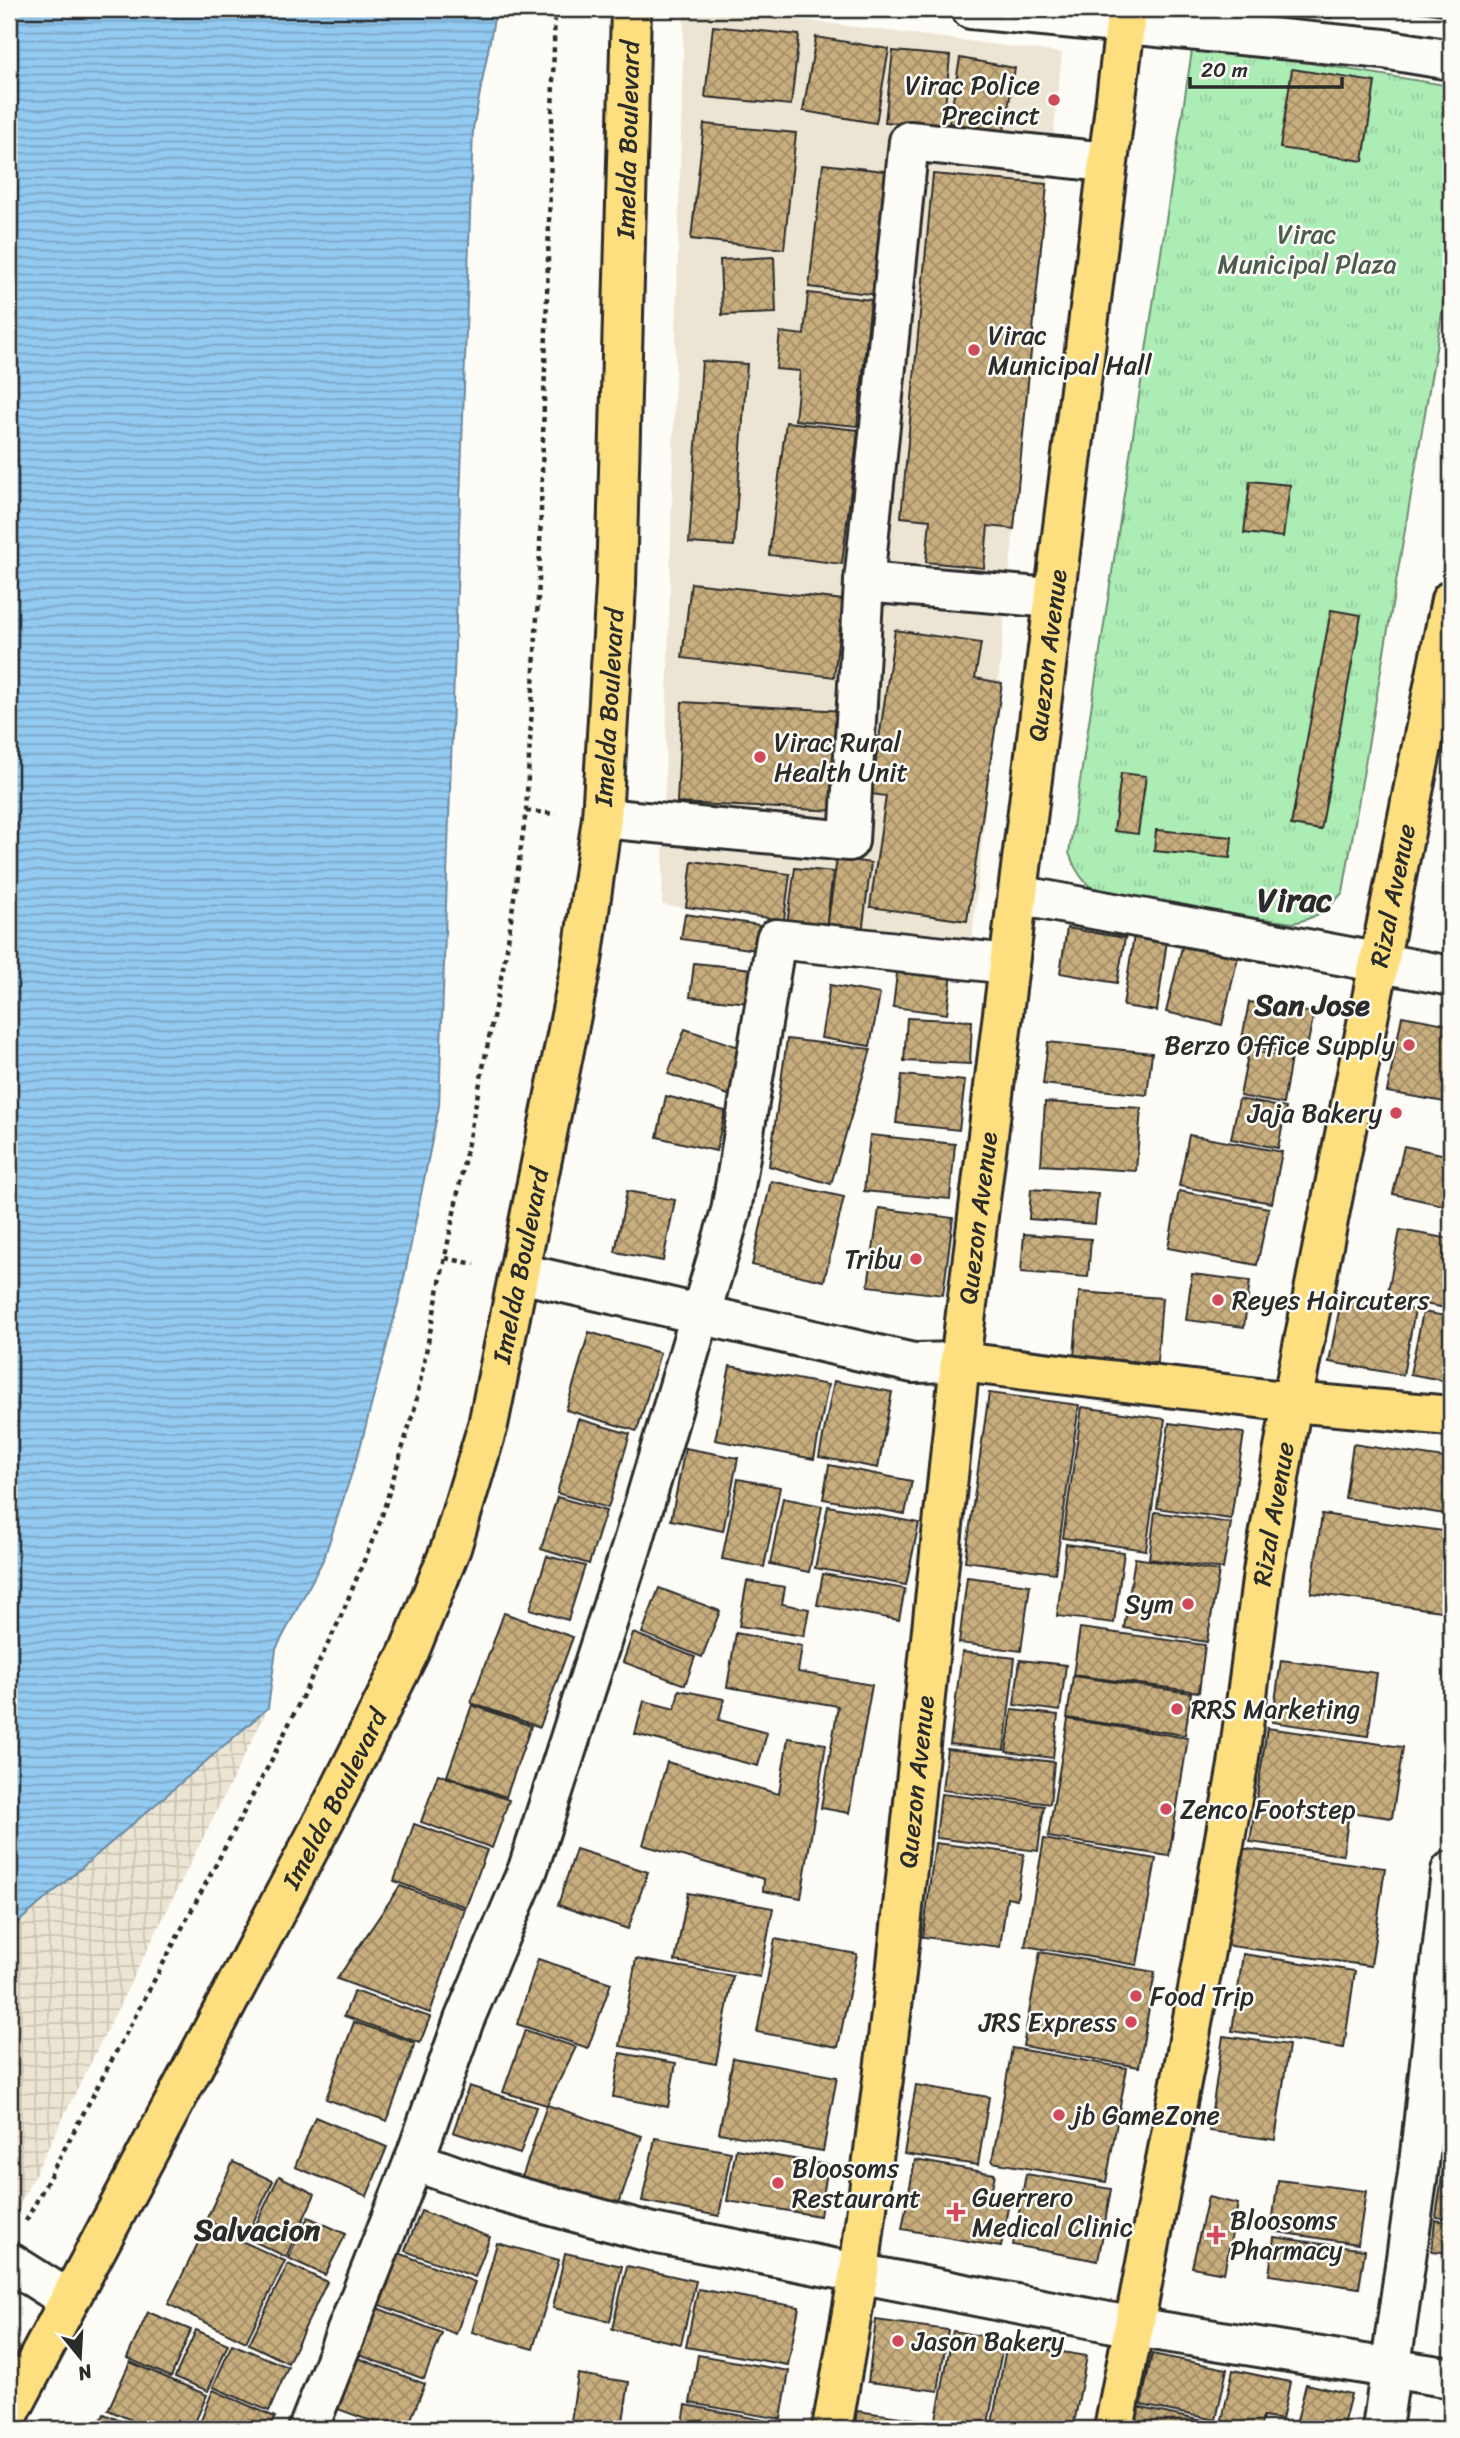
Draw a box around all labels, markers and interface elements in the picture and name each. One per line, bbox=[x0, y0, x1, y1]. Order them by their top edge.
street label: Imelda Boulevard bbox=[602, 38, 653, 240]
scale bar bbox=[1190, 46, 1343, 90]
text: 20 m bbox=[1201, 51, 1248, 89]
place label: Virac Police Precinct bbox=[905, 62, 1040, 138]
marker: Virac Police Precinct bbox=[1046, 92, 1062, 108]
park label: Virac Municipal Plaza bbox=[1217, 211, 1397, 287]
place label: Virac Municipal Hall bbox=[988, 312, 1152, 388]
marker: Virac Municipal Hall bbox=[966, 342, 982, 358]
street label: Quezon Avenue bbox=[1014, 566, 1081, 744]
street label: Imelda Boulevard bbox=[580, 605, 638, 809]
place label: Virac Rural Health Unit bbox=[774, 719, 908, 795]
marker: Virac Rural Health Unit bbox=[752, 749, 768, 765]
street label: Rizal Avenue bbox=[1356, 820, 1429, 971]
district label: Virac bbox=[1257, 871, 1333, 929]
district label: San Jose bbox=[1253, 978, 1370, 1032]
place label: Berzo Office Supply bbox=[1164, 1022, 1396, 1068]
marker: Berzo Office Supply bbox=[1401, 1037, 1417, 1053]
place label: Jaja Bakery bbox=[1246, 1090, 1382, 1136]
marker: Jaja Bakery bbox=[1388, 1105, 1404, 1121]
street label: Quezon Avenue bbox=[944, 1129, 1011, 1307]
street label: Imelda Boulevard bbox=[478, 1162, 563, 1368]
place label: Tribu bbox=[844, 1236, 902, 1282]
marker: Tribu bbox=[908, 1251, 924, 1267]
place label: Reyes Haircuters bbox=[1232, 1277, 1430, 1323]
marker: Reyes Haircuters bbox=[1210, 1292, 1226, 1308]
street label: Rizal Avenue bbox=[1238, 1438, 1308, 1589]
place label: Sym bbox=[1124, 1581, 1174, 1627]
marker: Sym bbox=[1180, 1596, 1196, 1612]
place label: RRS Marketing bbox=[1191, 1686, 1360, 1732]
street label: Quezon Avenue bbox=[884, 1693, 948, 1870]
street label: Imelda Boulevard bbox=[268, 1698, 401, 1898]
marker: RRS Marketing bbox=[1169, 1701, 1185, 1717]
place label: Zenco Footstep bbox=[1180, 1786, 1356, 1832]
marker: Zenco Footstep bbox=[1158, 1801, 1174, 1817]
place label: Food Trip bbox=[1150, 1973, 1254, 2019]
marker: Food Trip bbox=[1128, 1988, 1144, 2004]
place label: JRS Express bbox=[978, 1999, 1117, 2045]
marker: JRS Express bbox=[1123, 2014, 1139, 2030]
place label: jb GameZone bbox=[1068, 2092, 1220, 2138]
marker: jb GameZone bbox=[1051, 2107, 1067, 2123]
place label: Bloosoms Restaurant bbox=[792, 2145, 921, 2221]
place label: Guerrero Medical Clinic bbox=[972, 2174, 1133, 2250]
marker: Bloosoms Restaurant bbox=[770, 2175, 786, 2191]
place label: Bloosoms Pharmacy bbox=[1230, 2197, 1343, 2273]
marker: Guerrero Medical Clinic bbox=[946, 2202, 966, 2222]
district label: Salvacion bbox=[193, 2203, 321, 2257]
marker: Bloosoms Pharmacy bbox=[1208, 2227, 1224, 2243]
place label: Jason Bakery bbox=[911, 2318, 1065, 2364]
north arrow bbox=[46, 2322, 116, 2392]
marker: Jason Bakery bbox=[890, 2333, 906, 2349]
text: N bbox=[73, 2355, 97, 2391]

